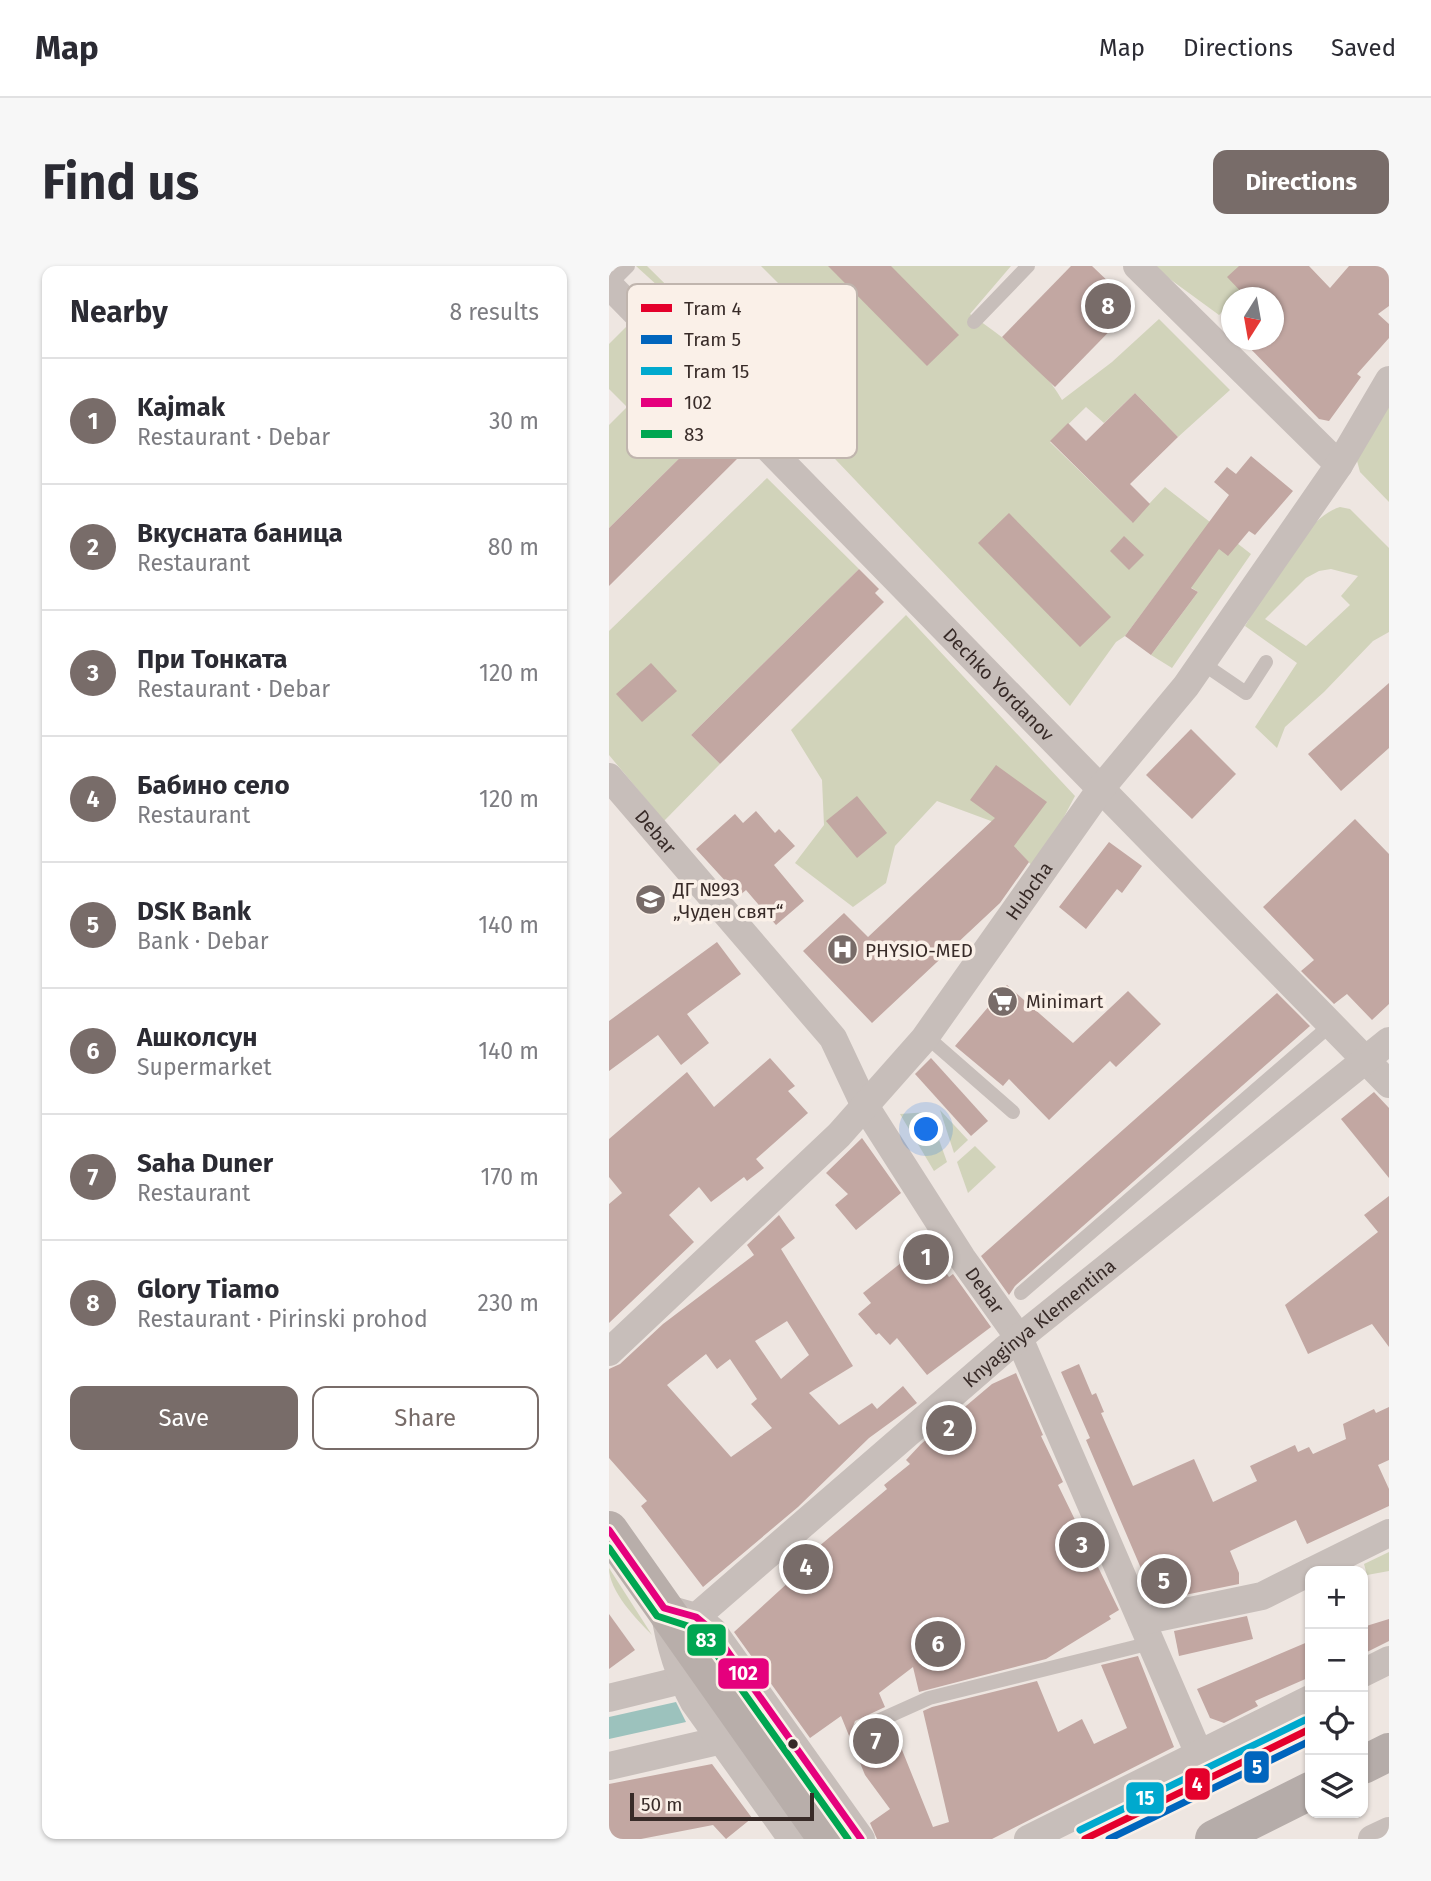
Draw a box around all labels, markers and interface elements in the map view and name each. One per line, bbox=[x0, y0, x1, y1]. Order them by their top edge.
text: Map bbox=[35, 28, 99, 68]
text: Map bbox=[1099, 34, 1145, 62]
text: Directions bbox=[1183, 34, 1293, 62]
text: Saved bbox=[1331, 34, 1396, 62]
button: Directions bbox=[1213, 150, 1389, 214]
text: Find us bbox=[42, 153, 199, 212]
pin: 8 bbox=[1085, 280, 1131, 332]
legend bbox=[627, 284, 857, 458]
north arrow bbox=[1221, 287, 1284, 350]
text: Nearby bbox=[70, 294, 168, 330]
text: Tram 4 bbox=[684, 297, 742, 320]
text: 8 results bbox=[450, 298, 539, 326]
text: Tram 5 bbox=[684, 328, 741, 351]
text: Tram 15 bbox=[684, 360, 749, 383]
text: 102 bbox=[684, 391, 712, 414]
text: Kajmak bbox=[137, 392, 225, 423]
text: 1 bbox=[88, 407, 98, 435]
text: 30 m bbox=[489, 407, 539, 435]
text: Restaurant · Debar bbox=[137, 423, 330, 451]
text: 83 bbox=[684, 423, 704, 446]
text: Вкусната баница bbox=[137, 518, 343, 549]
text: 2 bbox=[87, 533, 99, 561]
text: 80 m bbox=[488, 533, 539, 561]
text: Restaurant bbox=[137, 549, 250, 577]
street label: Dechko Yordanov bbox=[939, 623, 1060, 746]
text: При Тонката bbox=[137, 644, 287, 675]
text: 3 bbox=[87, 659, 99, 687]
text: 120 m bbox=[479, 659, 539, 687]
text: Restaurant · Debar bbox=[137, 675, 330, 703]
text: Бабино село bbox=[137, 770, 290, 801]
text: 4 bbox=[87, 785, 100, 813]
text: 120 m bbox=[479, 785, 539, 813]
text: Restaurant bbox=[137, 801, 250, 829]
street label: Debar bbox=[630, 805, 682, 859]
street label: Hubcha bbox=[1000, 857, 1057, 924]
place label: ДГ №93 „Чуден свят“ bbox=[672, 878, 784, 923]
school or university icon: ДГ №93 „Чуден свят“ bbox=[633, 883, 667, 917]
text: DSK Bank bbox=[137, 896, 251, 927]
text: 5 bbox=[87, 911, 99, 939]
text: 140 m bbox=[478, 911, 539, 939]
text: Bank · Debar bbox=[137, 927, 269, 955]
hospital icon: PHYSIO-MED bbox=[825, 933, 859, 967]
place label: PHYSIO-MED bbox=[865, 939, 973, 962]
supermarket icon: Minimart bbox=[986, 984, 1020, 1018]
place label: Minimart bbox=[1026, 990, 1104, 1013]
text: Ашколсун bbox=[137, 1022, 257, 1053]
text: 6 bbox=[87, 1037, 99, 1065]
text: 140 m bbox=[478, 1037, 539, 1065]
text: Supermarket bbox=[137, 1053, 272, 1081]
your location bbox=[909, 1112, 943, 1146]
text: Saha Duner bbox=[137, 1148, 273, 1179]
text: 7 bbox=[88, 1163, 98, 1191]
text: 170 m bbox=[480, 1163, 539, 1191]
text: Restaurant bbox=[137, 1179, 250, 1207]
pin: 1 bbox=[903, 1231, 949, 1283]
street label: Knyaginya Klementina bbox=[958, 1254, 1120, 1392]
street label: Debar bbox=[961, 1263, 1010, 1318]
text: Glory Tiamo bbox=[137, 1274, 279, 1305]
text: 8 bbox=[86, 1289, 100, 1317]
text: 230 m bbox=[478, 1289, 539, 1317]
text: Restaurant · Pirinski prohod bbox=[137, 1305, 428, 1333]
button: Save bbox=[70, 1386, 298, 1450]
button: Share bbox=[312, 1386, 539, 1450]
pin: 2 bbox=[926, 1402, 972, 1454]
pin: 3 bbox=[1059, 1519, 1105, 1571]
pin: 4 bbox=[783, 1541, 829, 1593]
pin: 5 bbox=[1141, 1555, 1187, 1607]
map controls bbox=[1305, 1566, 1368, 1818]
button: + bbox=[1305, 1566, 1368, 1629]
pin: 6 bbox=[915, 1618, 961, 1670]
line badge: 83 bbox=[686, 1623, 727, 1657]
text: 83 bbox=[696, 1629, 717, 1652]
button: − bbox=[1305, 1629, 1368, 1692]
line badge: 102 bbox=[717, 1657, 770, 1690]
text: 102 bbox=[728, 1662, 758, 1685]
button: locate bbox=[1305, 1692, 1368, 1755]
pin: 7 bbox=[853, 1715, 899, 1767]
unlabelled marker bbox=[786, 1737, 800, 1751]
line badge: 5 bbox=[1243, 1750, 1270, 1784]
button: layers bbox=[1305, 1755, 1368, 1818]
text: 5 bbox=[1252, 1756, 1262, 1779]
line badge: 4 bbox=[1184, 1767, 1211, 1801]
text: 4 bbox=[1192, 1773, 1203, 1796]
line badge: 15 bbox=[1125, 1781, 1165, 1815]
text: 15 bbox=[1135, 1787, 1155, 1810]
scale bar bbox=[630, 1790, 814, 1822]
text: 50 m bbox=[641, 1793, 682, 1816]

